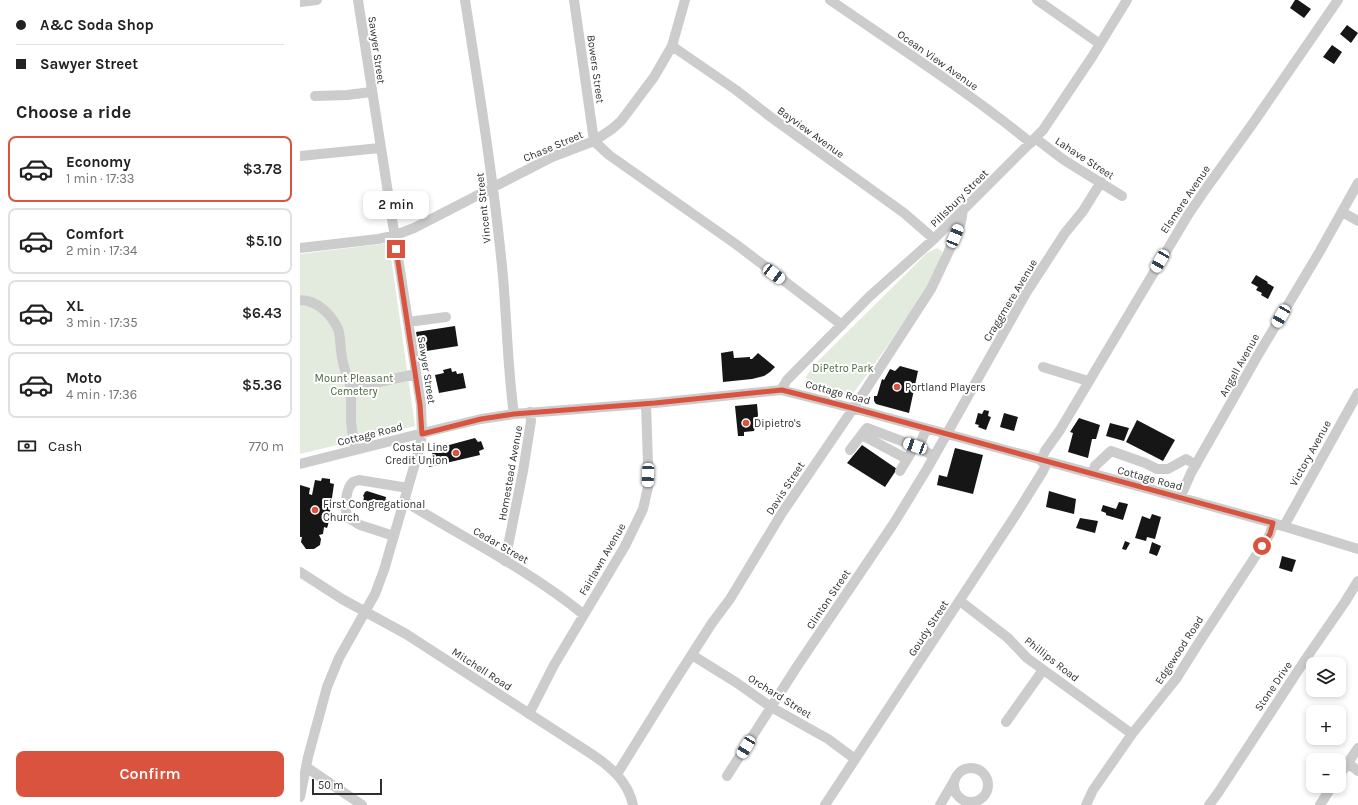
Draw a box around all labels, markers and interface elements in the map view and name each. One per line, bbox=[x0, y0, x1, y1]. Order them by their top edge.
street label: Sawyer Street bbox=[365, 15, 388, 85]
text: A&C Soda Shop bbox=[40, 16, 154, 34]
street label: Ocean View Avenue bbox=[895, 28, 981, 93]
street label: Bowers Street bbox=[584, 34, 607, 104]
text: Sawyer Street bbox=[40, 55, 138, 73]
text: Choose a ride bbox=[16, 101, 131, 123]
street label: Bayview Avenue bbox=[775, 104, 847, 161]
street label: Chase Street bbox=[521, 128, 585, 165]
street label: Lahave Street bbox=[1053, 134, 1117, 182]
icon: car bbox=[18, 151, 54, 187]
text: Economy bbox=[66, 153, 131, 171]
text: $3.78 bbox=[243, 160, 282, 178]
street label: Elsmere Avenue bbox=[1158, 162, 1213, 236]
street label: Pillsbury Street bbox=[928, 167, 991, 230]
text: 1 min · 17:33 bbox=[66, 171, 135, 186]
street label: Vincent Street bbox=[473, 172, 494, 244]
callout: 2 min bbox=[363, 191, 429, 219]
text: 2 min bbox=[378, 197, 414, 212]
icon: car bbox=[18, 223, 54, 259]
car bbox=[945, 223, 965, 249]
text: Comfort bbox=[66, 225, 124, 243]
text: $5.10 bbox=[246, 232, 282, 250]
route end bbox=[387, 240, 405, 258]
text: 2 min · 17:34 bbox=[66, 243, 137, 258]
car bbox=[1149, 248, 1171, 274]
street label: Craggmere Avenue bbox=[981, 257, 1040, 344]
car bbox=[761, 262, 787, 286]
icon: car bbox=[18, 295, 54, 331]
text: XL bbox=[66, 297, 84, 315]
car bbox=[1270, 303, 1292, 329]
text: $6.43 bbox=[242, 304, 282, 322]
text: 3 min · 17:35 bbox=[66, 315, 138, 330]
street label: Angell Avenue bbox=[1217, 331, 1262, 399]
street label: Sawyer Street bbox=[415, 335, 438, 405]
park label: DiPetro Park bbox=[812, 362, 874, 375]
icon: car bbox=[18, 367, 54, 403]
text: Moto bbox=[66, 369, 102, 387]
park label: Mount Pleasant Cemetery bbox=[315, 372, 393, 398]
text: $5.36 bbox=[242, 376, 282, 394]
street label: Cottage Road bbox=[804, 378, 872, 407]
place label: Portland Players bbox=[905, 381, 986, 394]
marker: Portland Players bbox=[892, 382, 902, 392]
text: 4 min · 17:36 bbox=[66, 387, 137, 402]
place label: Dipietro's bbox=[754, 417, 802, 430]
marker: Dipietro's bbox=[741, 418, 751, 428]
street label: Victory Avenue bbox=[1287, 418, 1334, 488]
street label: Cottage Road bbox=[336, 420, 404, 449]
street label: Homestead Avenue bbox=[496, 424, 525, 522]
icon: cash bbox=[16, 435, 38, 457]
car bbox=[902, 436, 928, 456]
text: Cash bbox=[48, 437, 82, 455]
text: 770 m bbox=[249, 439, 284, 454]
place label: Costal Line Credit Union bbox=[385, 441, 448, 467]
marker: Costal Line Credit Union bbox=[451, 448, 461, 458]
street label: Davis Street bbox=[763, 459, 807, 517]
car bbox=[642, 463, 654, 487]
street label: Cottage Road bbox=[1116, 464, 1184, 493]
place label: First Congregational Church bbox=[323, 498, 425, 524]
marker: First Congregational Church bbox=[310, 505, 320, 515]
street label: Fairlawn Avenue bbox=[576, 520, 629, 598]
street label: Cedar Street bbox=[471, 524, 531, 566]
route start bbox=[1253, 537, 1271, 555]
street label: Clinton Street bbox=[804, 567, 853, 632]
street label: Goudy Street bbox=[905, 598, 951, 659]
street label: Edgewood Road bbox=[1152, 614, 1206, 687]
street label: Phillips Road bbox=[1022, 634, 1082, 685]
street label: Mitchell Road bbox=[449, 645, 514, 694]
map controls bbox=[1306, 657, 1346, 793]
button: layers bbox=[1306, 657, 1346, 697]
street label: Stone Drive bbox=[1252, 659, 1295, 714]
street label: Orchard Street bbox=[745, 672, 814, 721]
button: + bbox=[1306, 705, 1346, 745]
car bbox=[735, 734, 757, 760]
button: Confirm bbox=[16, 751, 284, 797]
button: − bbox=[1306, 753, 1346, 793]
scale bar bbox=[312, 777, 382, 796]
text: 50 m bbox=[318, 779, 344, 792]

